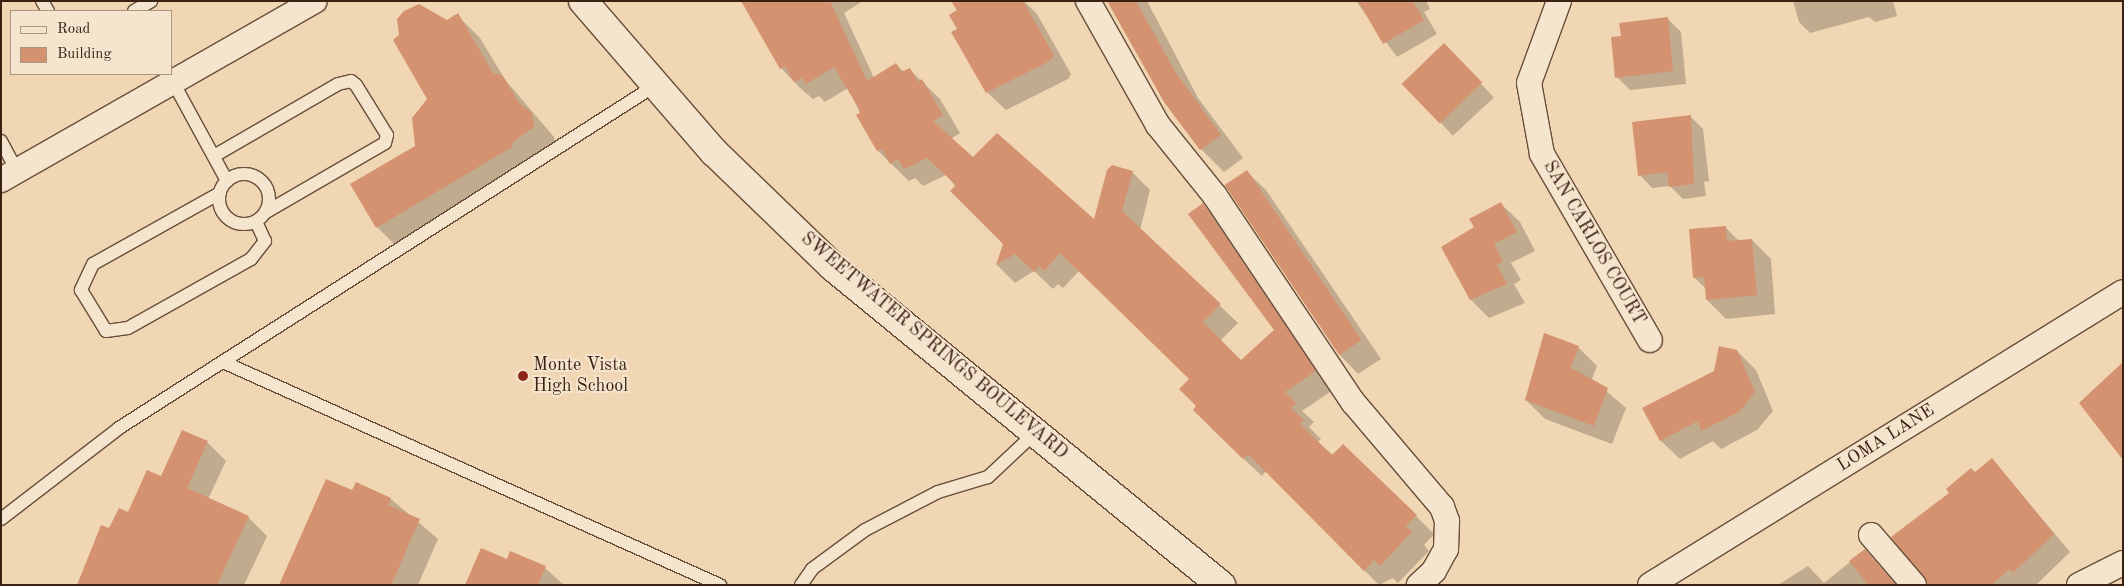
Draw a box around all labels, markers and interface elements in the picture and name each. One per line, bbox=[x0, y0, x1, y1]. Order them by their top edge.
legend bbox=[10, 10, 172, 75]
text: Road bbox=[57, 22, 90, 37]
text: Building bbox=[57, 47, 112, 62]
street label: SAN CARLOS COURT bbox=[1538, 157, 1650, 329]
street label: SWEETWATER SPRINGS BOULEVARD bbox=[796, 228, 1072, 464]
place label: Monte Vista High School bbox=[533, 355, 628, 398]
marker: Monte Vista High School bbox=[517, 370, 529, 382]
street label: LOMA LANE bbox=[1833, 400, 1939, 476]

